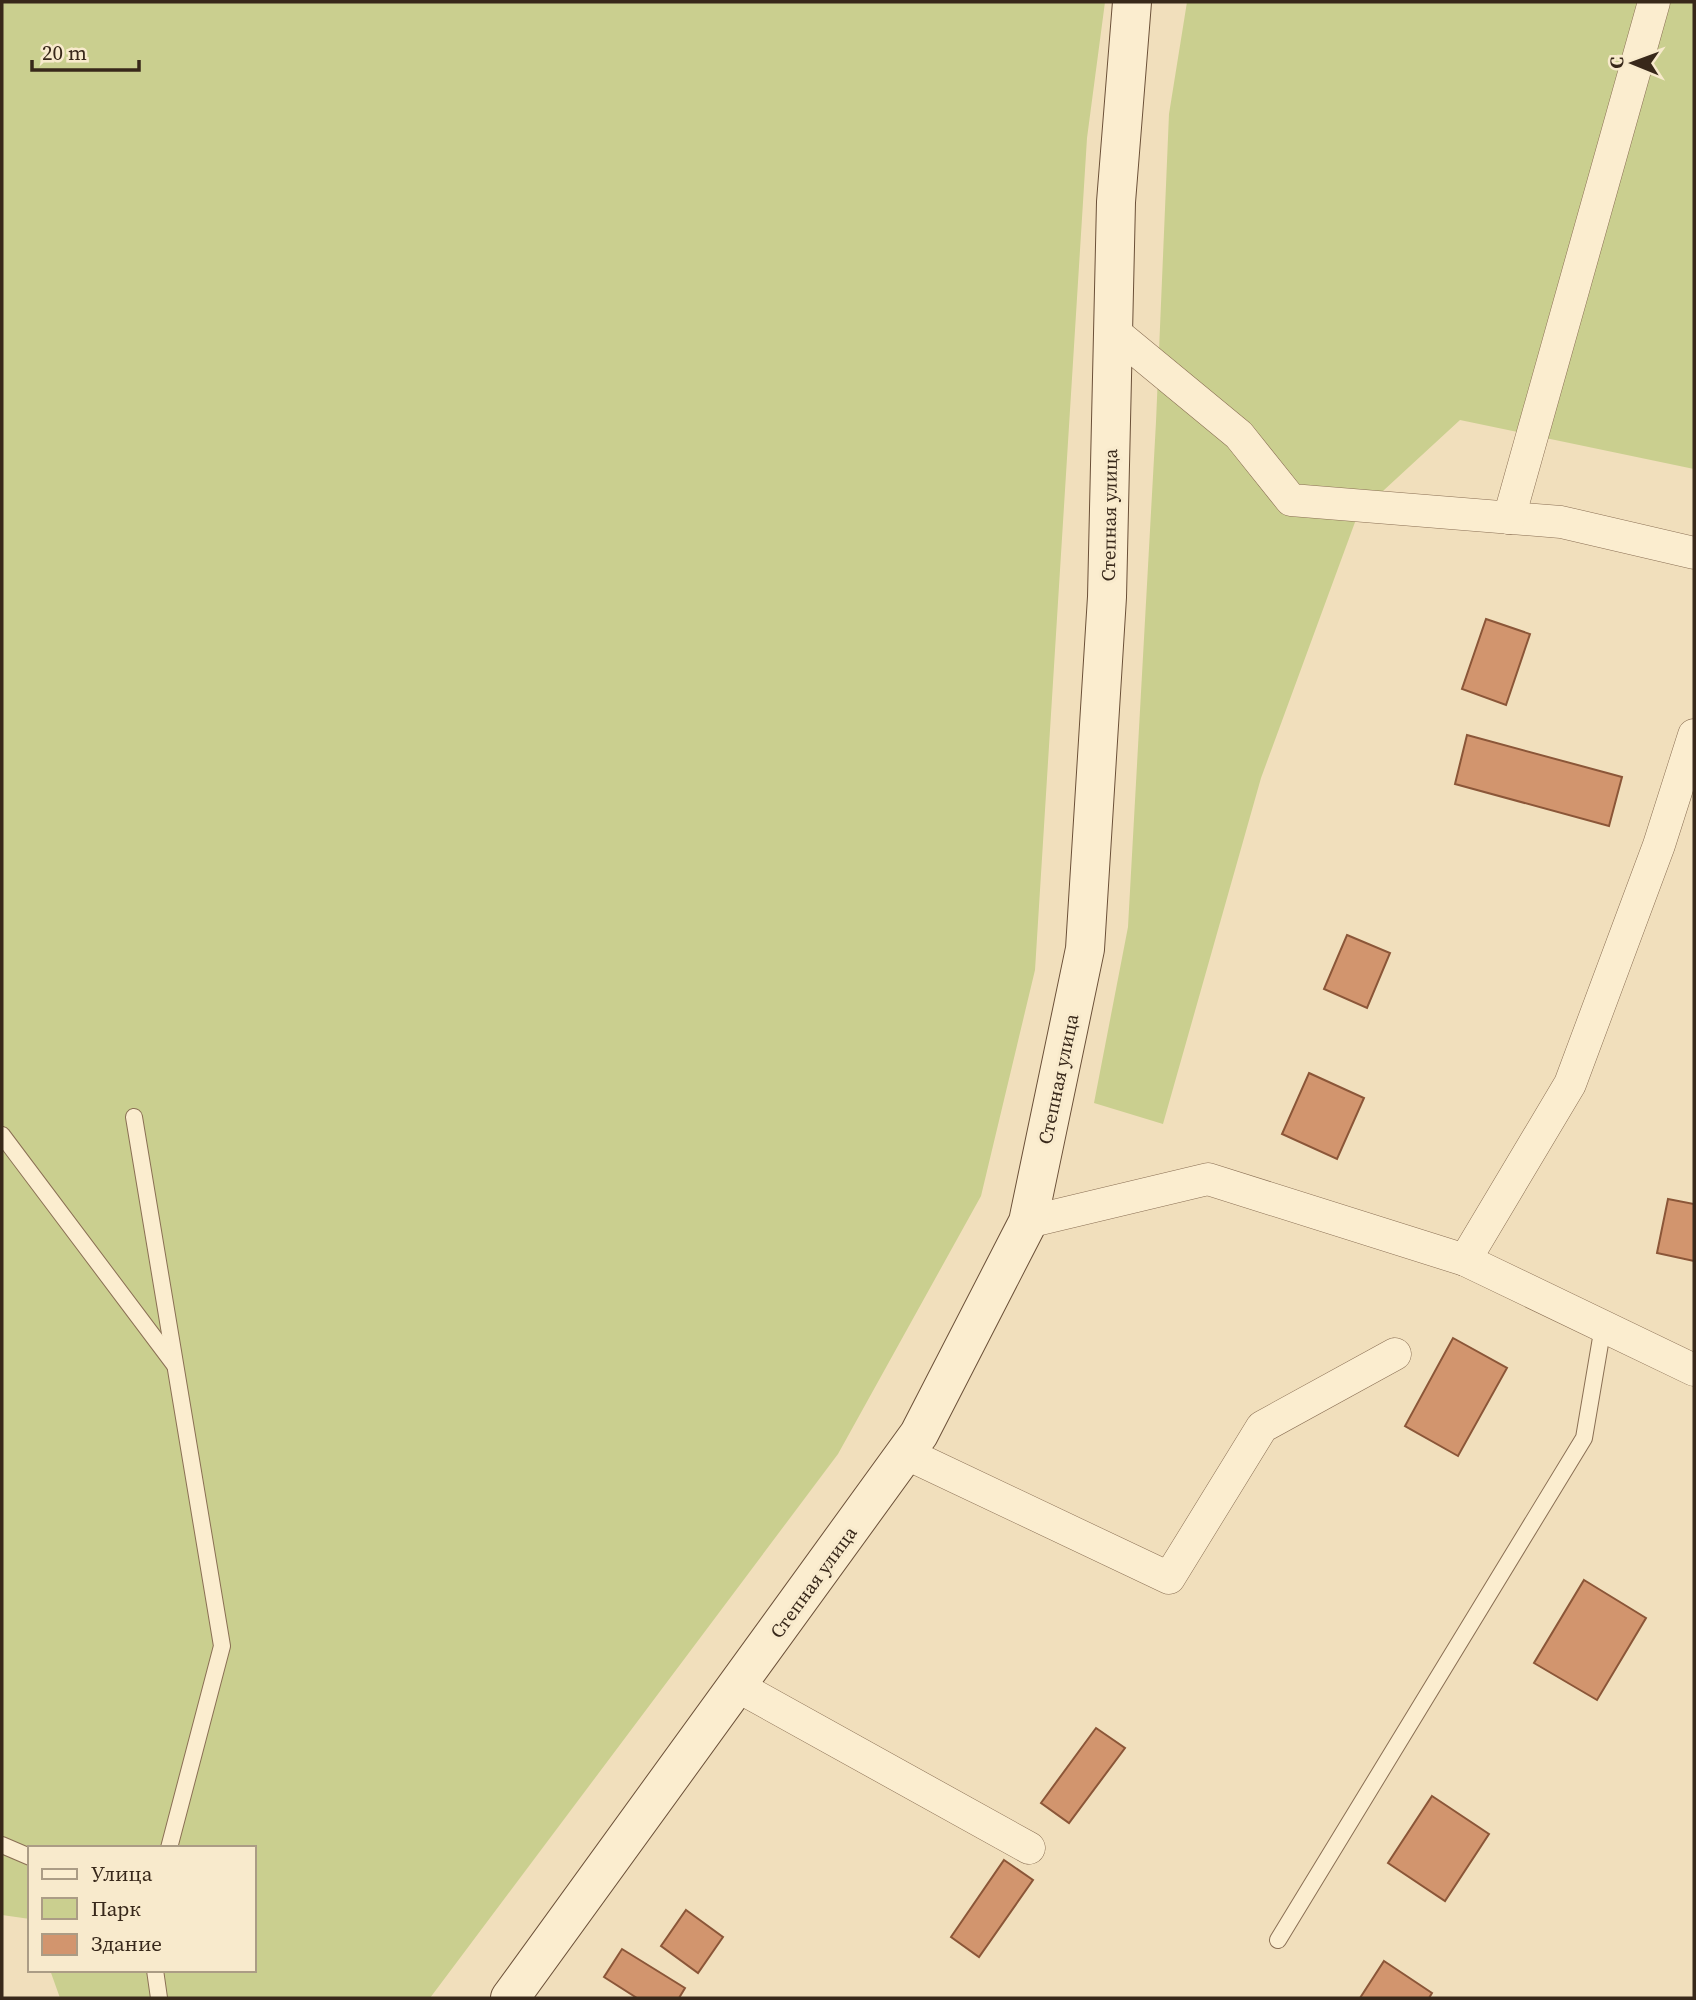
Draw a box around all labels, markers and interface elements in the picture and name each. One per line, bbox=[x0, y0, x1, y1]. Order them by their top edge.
scale bar bbox=[32, 28, 138, 72]
north arrow bbox=[1598, 28, 1668, 98]
text: 20 m bbox=[42, 38, 87, 67]
text: С bbox=[1603, 56, 1629, 69]
street label: Степная улица bbox=[1095, 448, 1123, 581]
street label: Степная улица bbox=[1032, 1011, 1085, 1147]
street label: Степная улица bbox=[764, 1520, 863, 1643]
legend bbox=[28, 1846, 256, 1972]
text: Улица bbox=[91, 1859, 153, 1888]
text: Парк bbox=[91, 1894, 141, 1923]
text: Здание bbox=[91, 1929, 162, 1958]

